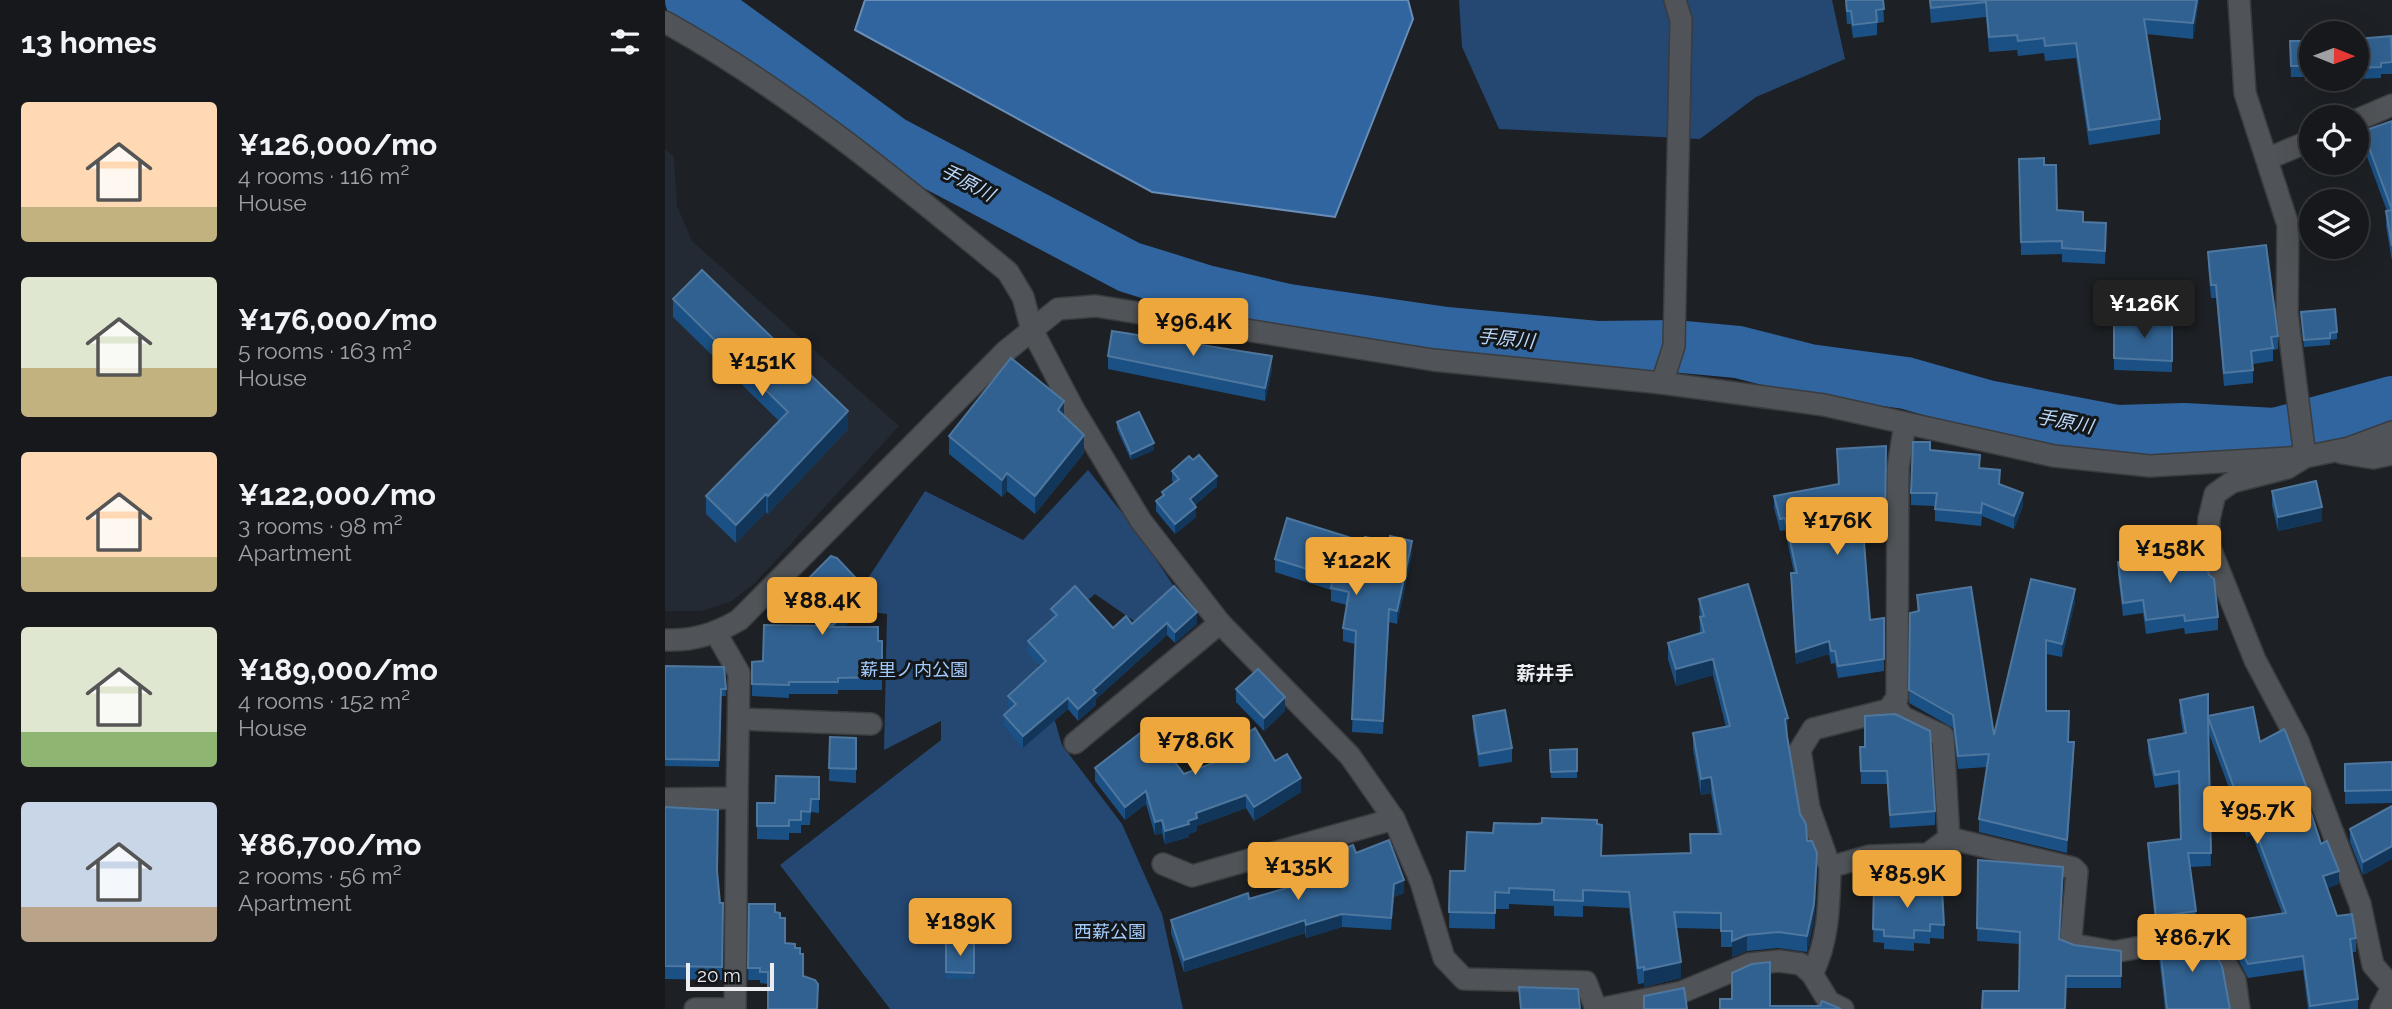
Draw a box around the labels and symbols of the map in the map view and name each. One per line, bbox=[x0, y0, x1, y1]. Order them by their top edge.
north arrow bbox=[2299, 21, 2369, 91]
water label: 手原川 bbox=[938, 159, 1000, 206]
pin: ¥126K bbox=[2095, 280, 2193, 340]
pin: ¥96.4K bbox=[1136, 298, 1250, 358]
water label: 手原川 bbox=[1476, 324, 1537, 352]
pin: ¥151K bbox=[713, 338, 811, 398]
water label: 手原川 bbox=[2035, 405, 2097, 438]
pin: ¥176K bbox=[1788, 498, 1886, 557]
pin: ¥158K bbox=[2121, 526, 2219, 585]
pin: ¥122K bbox=[1307, 538, 1405, 597]
pin: ¥88.4K bbox=[765, 578, 879, 637]
park label: 薪里ノ内公園 bbox=[860, 659, 968, 680]
district label: 薪井手 bbox=[1516, 662, 1574, 684]
pin: ¥78.6K bbox=[1138, 718, 1252, 777]
pin: ¥95.7K bbox=[2200, 786, 2314, 846]
pin: ¥135K bbox=[1249, 842, 1347, 902]
pin: ¥85.9K bbox=[1850, 850, 1964, 910]
pin: ¥189K bbox=[911, 898, 1009, 958]
pin: ¥86.7K bbox=[2135, 914, 2249, 974]
park label: 西薪公園 bbox=[1074, 921, 1146, 942]
scale bar bbox=[686, 960, 773, 992]

